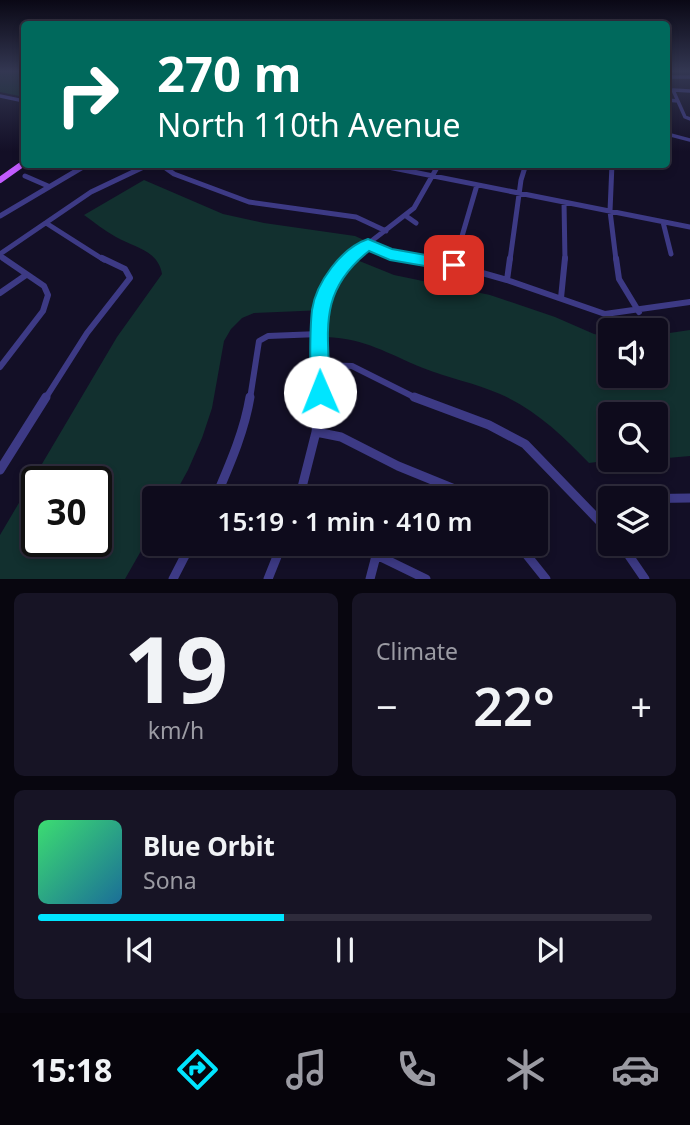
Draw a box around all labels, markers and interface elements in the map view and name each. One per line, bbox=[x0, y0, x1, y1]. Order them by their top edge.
text: 270 m bbox=[157, 40, 302, 106]
icon: right bbox=[42, 49, 133, 140]
text: North 110th Avenue bbox=[157, 103, 460, 146]
pin bbox=[424, 235, 484, 295]
icon: arrive bbox=[435, 246, 473, 284]
map controls bbox=[598, 318, 668, 556]
button: sound bbox=[598, 318, 668, 388]
position arrow bbox=[283, 355, 357, 429]
button: search bbox=[598, 402, 668, 472]
speed limit sign: 30 bbox=[21, 466, 112, 557]
button: layers bbox=[598, 486, 668, 556]
text: 15:19 · 1 min · 410 m bbox=[218, 503, 472, 539]
text: 19 bbox=[124, 606, 228, 730]
text: Climate bbox=[376, 635, 458, 667]
text: 22° bbox=[473, 670, 555, 741]
text: − bbox=[376, 680, 398, 732]
text: + bbox=[630, 680, 652, 732]
text: km/h bbox=[148, 714, 204, 746]
text: Blue Orbit bbox=[143, 828, 275, 864]
text: Sona bbox=[143, 864, 197, 896]
icon: previous bbox=[121, 931, 159, 969]
icon: pause bbox=[326, 931, 364, 969]
icon: next bbox=[531, 931, 569, 969]
icon: directions bbox=[173, 1045, 222, 1094]
icon: music bbox=[282, 1045, 331, 1094]
icon: phone bbox=[392, 1045, 441, 1094]
icon: climate bbox=[501, 1045, 550, 1094]
icon: car bbox=[611, 1045, 660, 1094]
text: 15:18 bbox=[30, 1048, 112, 1091]

